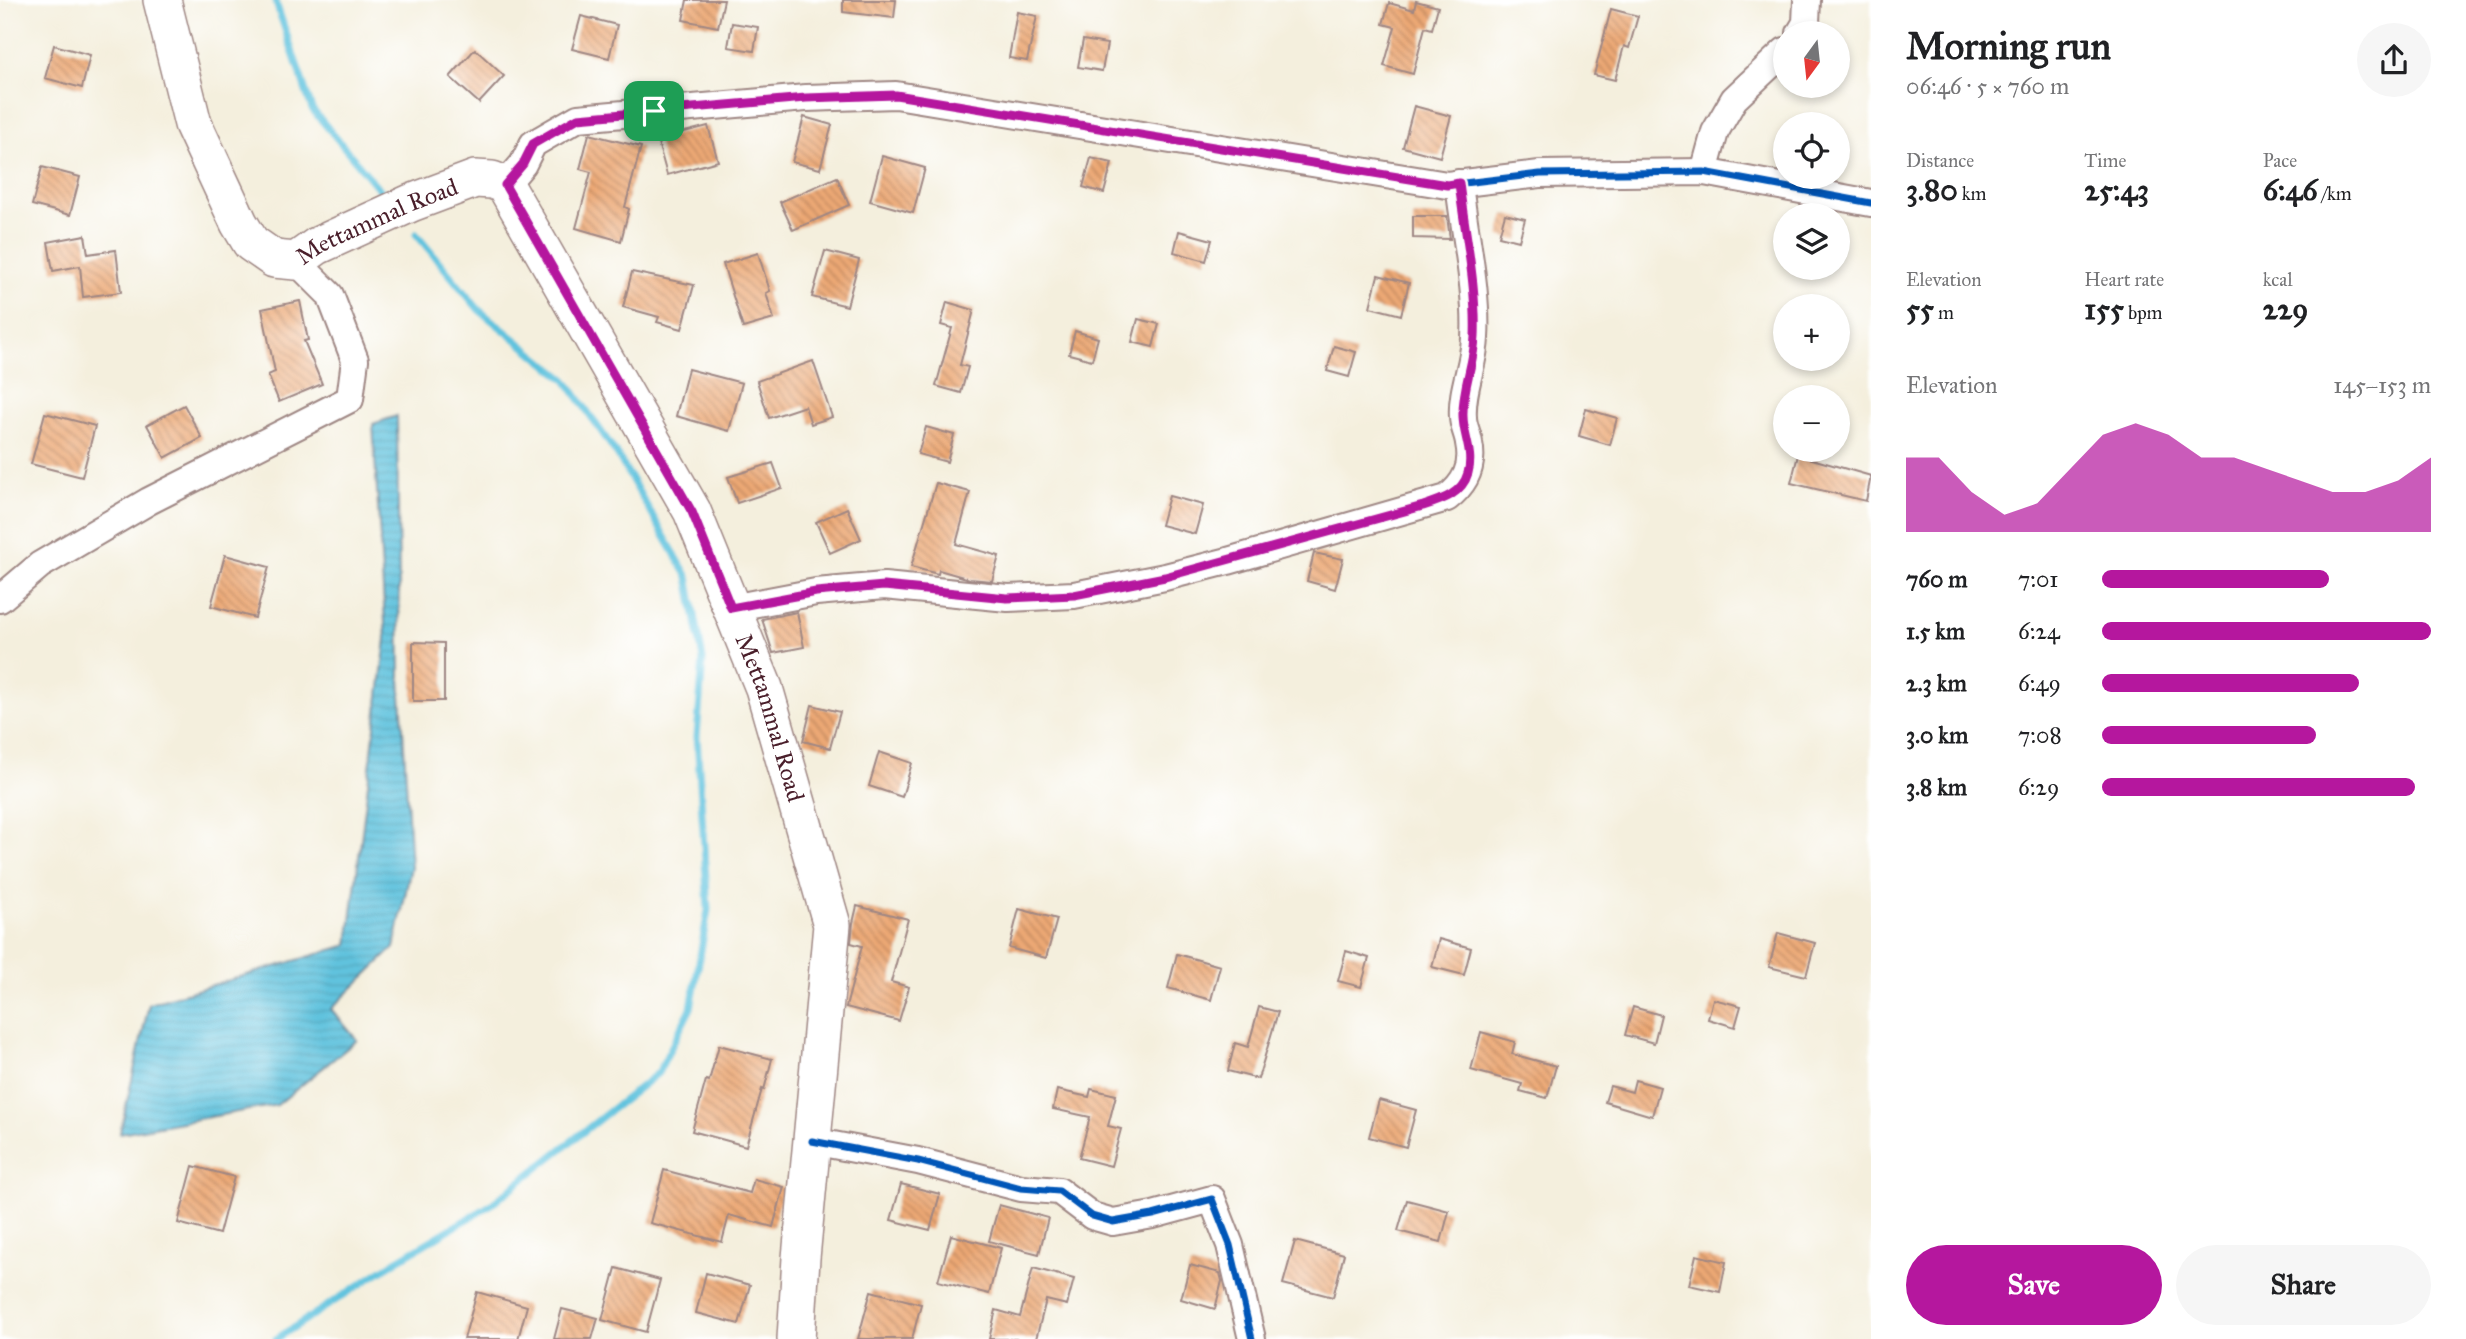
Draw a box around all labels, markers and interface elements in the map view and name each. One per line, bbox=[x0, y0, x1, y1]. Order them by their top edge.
north arrow bbox=[1773, 21, 1850, 98]
map controls bbox=[1773, 21, 1850, 462]
text: Morning run bbox=[1906, 23, 2111, 69]
button: share bbox=[2357, 23, 2431, 97]
text: 06:46 · 5 × 760 m bbox=[1906, 72, 2069, 100]
pin bbox=[624, 81, 684, 141]
icon: arrive bbox=[635, 92, 673, 130]
button: locate bbox=[1773, 112, 1850, 189]
text: Distance bbox=[1906, 149, 1974, 172]
text: Time bbox=[2084, 149, 2126, 172]
text: Pace bbox=[2263, 149, 2297, 172]
street label: Mettammal Road bbox=[290, 172, 462, 271]
text: 3.80 bbox=[1906, 172, 1958, 208]
text: 25:43 bbox=[2084, 172, 2149, 208]
text: 6:46 bbox=[2263, 172, 2318, 208]
text: km bbox=[1958, 182, 1987, 205]
text: /km bbox=[2318, 182, 2352, 205]
button: layers bbox=[1773, 203, 1850, 280]
text: Elevation bbox=[1906, 268, 1981, 291]
text: Heart rate bbox=[2084, 268, 2164, 291]
text: kcal bbox=[2263, 268, 2293, 291]
text: 55 bbox=[1906, 291, 1934, 327]
text: 155 bbox=[2084, 291, 2124, 327]
text: 229 bbox=[2263, 291, 2308, 327]
button: + bbox=[1773, 294, 1850, 371]
text: m bbox=[1934, 301, 1954, 324]
text: bpm bbox=[2124, 301, 2163, 324]
text: Elevation bbox=[1906, 371, 1997, 399]
text: 145–153 m bbox=[2333, 371, 2431, 399]
button: − bbox=[1773, 385, 1850, 462]
text: 760 m bbox=[1906, 565, 1968, 593]
text: 7:01 bbox=[2018, 565, 2058, 593]
text: 1.5 km bbox=[1906, 617, 1965, 645]
text: 6:24 bbox=[2018, 617, 2060, 645]
street label: Mettammal Road bbox=[729, 629, 811, 805]
text: 2.3 km bbox=[1906, 669, 1967, 697]
text: 6:49 bbox=[2018, 669, 2061, 697]
text: 3.0 km bbox=[1906, 721, 1968, 749]
text: 7:08 bbox=[2018, 721, 2062, 749]
text: 3.8 km bbox=[1906, 773, 1967, 801]
text: 6:29 bbox=[2018, 773, 2059, 801]
button: Save bbox=[1906, 1245, 2162, 1325]
button: Share bbox=[2176, 1245, 2431, 1325]

